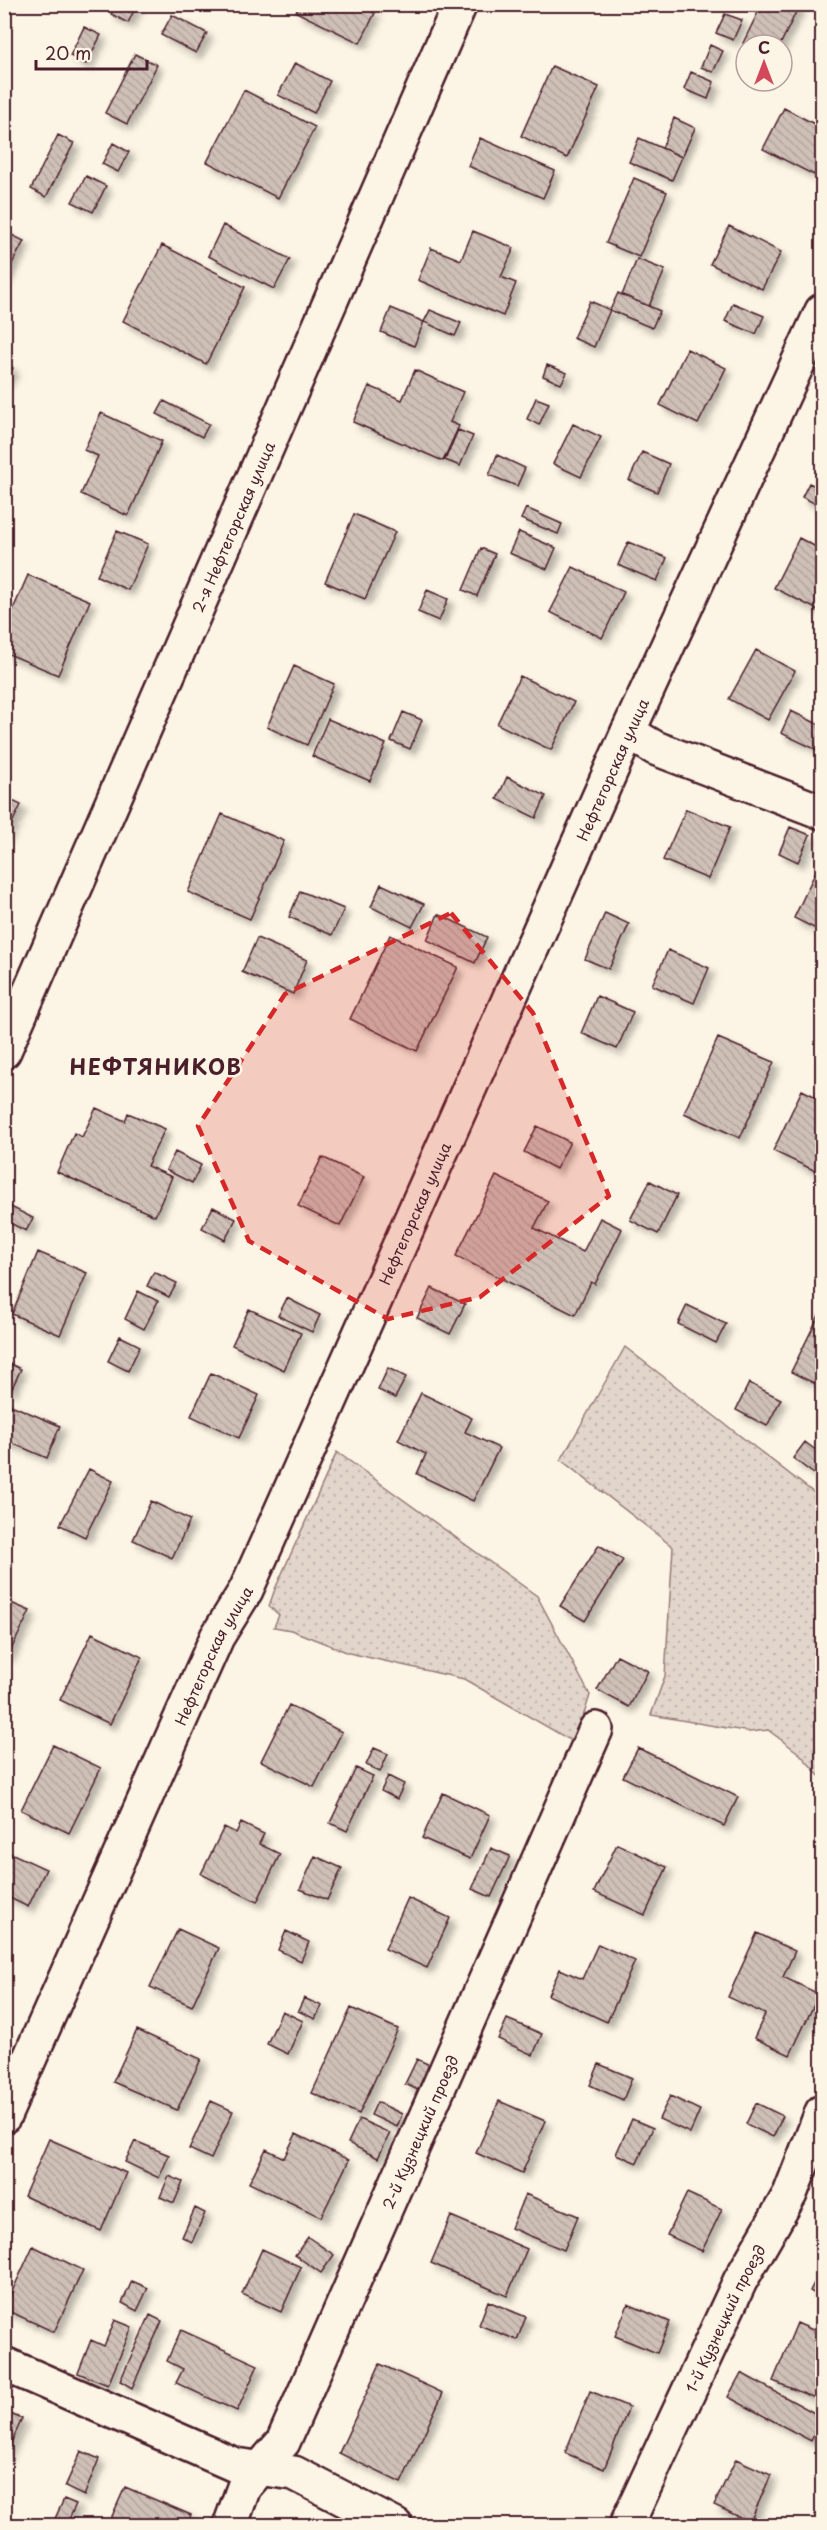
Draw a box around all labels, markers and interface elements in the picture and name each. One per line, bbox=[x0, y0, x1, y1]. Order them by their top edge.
scale bar bbox=[36, 33, 147, 71]
north arrow bbox=[734, 33, 794, 93]
text: С bbox=[758, 35, 770, 59]
text: 20 m bbox=[45, 39, 91, 66]
street label: 2-я Нефтегорская улица bbox=[185, 437, 280, 616]
street label: Нефтегорская улица bbox=[570, 694, 654, 844]
district label: НЕФТЯНИКОВ bbox=[70, 1050, 243, 1082]
street label: Нефтегорская улица bbox=[372, 1138, 456, 1288]
street label: Нефтегорская улица bbox=[168, 1580, 258, 1729]
street label: 2-й Кузнецкий проезд bbox=[375, 2051, 463, 2212]
street label: 1-й Кузнецкий проезд bbox=[678, 2240, 770, 2396]

